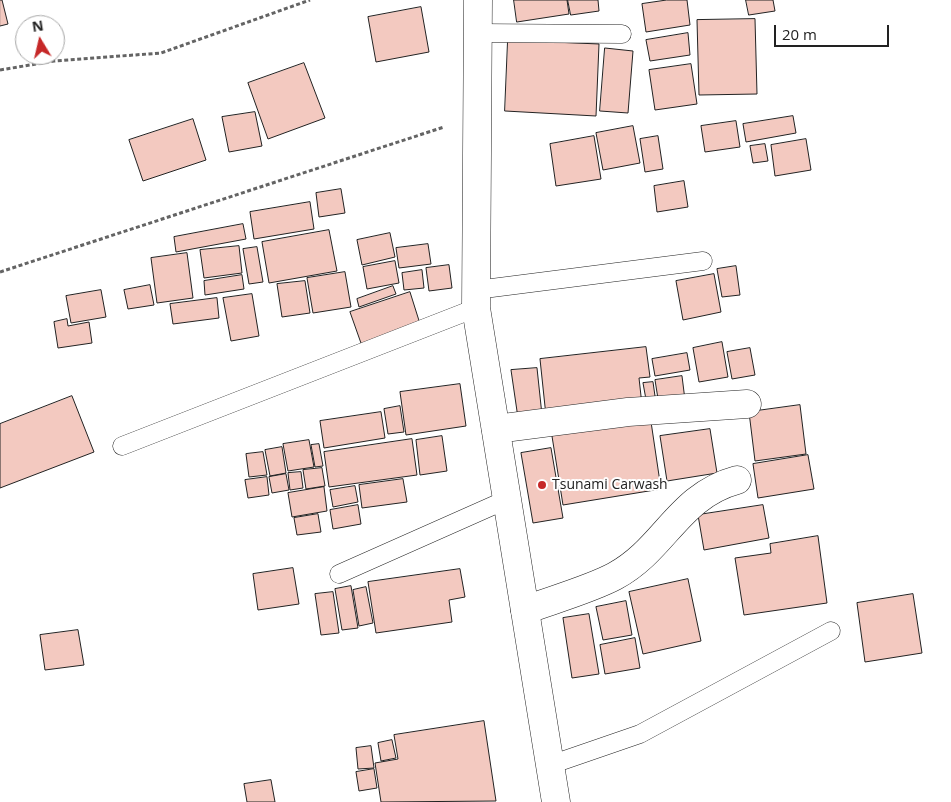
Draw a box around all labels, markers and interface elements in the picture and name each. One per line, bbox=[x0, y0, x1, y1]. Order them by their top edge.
north arrow bbox=[15, 15, 65, 65]
text: N bbox=[31, 15, 45, 36]
scale bar bbox=[776, 15, 891, 47]
text: 20 m bbox=[782, 24, 817, 44]
place label: Tsunami Carwash bbox=[552, 477, 668, 493]
marker: Tsunami Carwash bbox=[536, 479, 548, 491]

